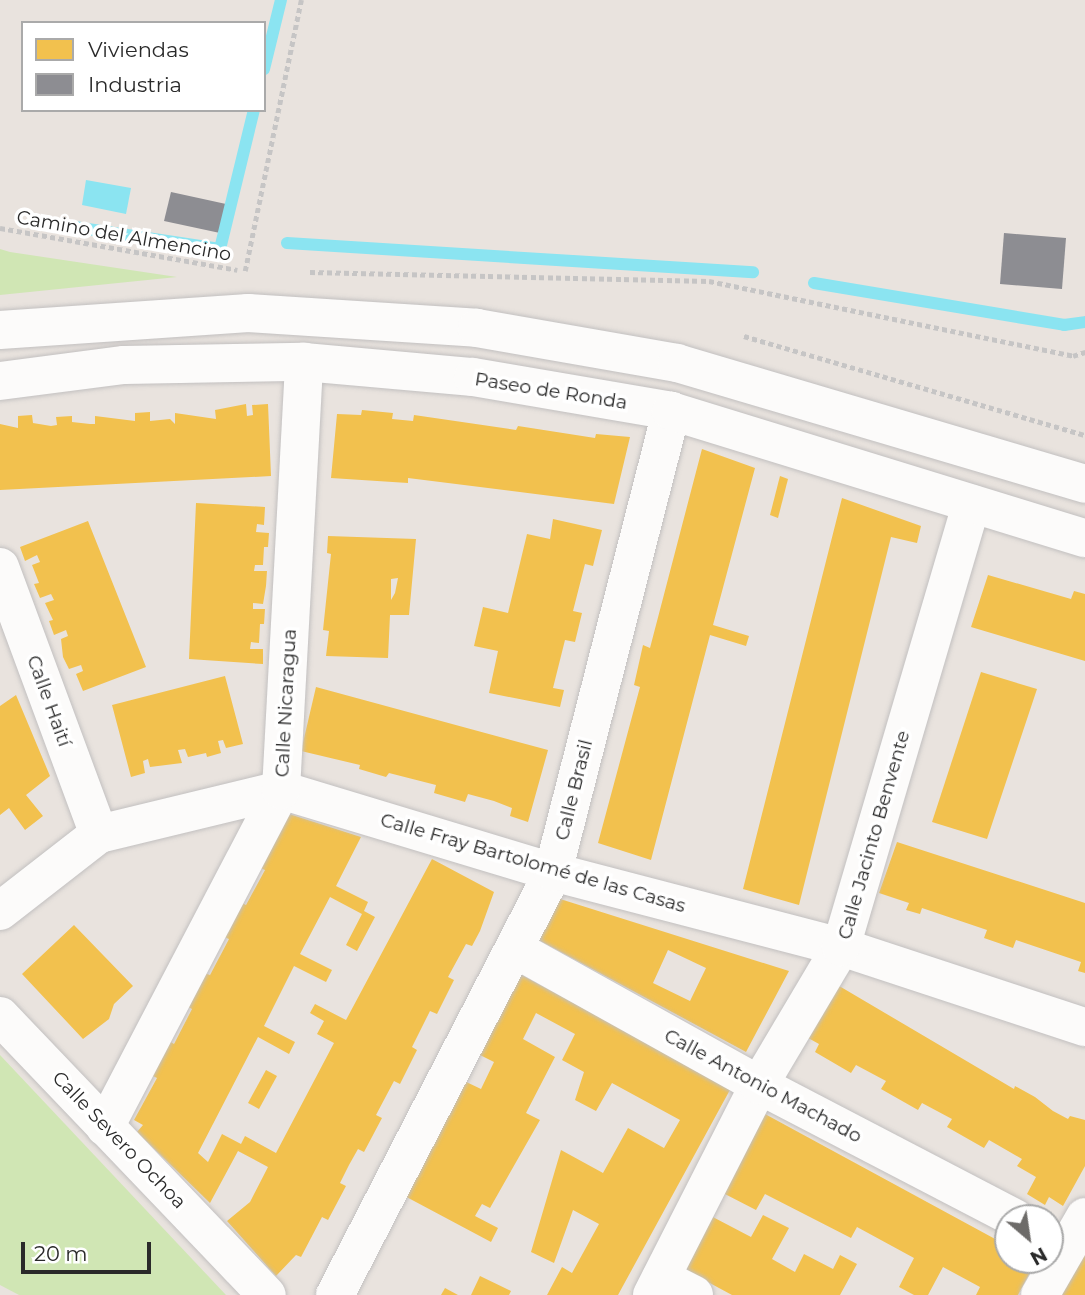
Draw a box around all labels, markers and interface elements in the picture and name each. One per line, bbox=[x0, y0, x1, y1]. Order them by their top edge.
legend bbox=[21, 21, 266, 112]
text: Viviendas bbox=[88, 37, 189, 62]
text: Industria bbox=[88, 72, 182, 97]
street label: Camino del Almencino bbox=[15, 206, 233, 266]
street label: Paseo de Ronda bbox=[473, 368, 629, 414]
street label: Calle Nicaragua bbox=[271, 628, 301, 778]
street label: Calle Haití bbox=[22, 652, 76, 750]
street label: Calle Jacinto Benvente bbox=[833, 728, 915, 942]
street label: Calle Brasil bbox=[550, 737, 598, 843]
street label: Calle Fray Bartolomé de las Casas bbox=[378, 808, 688, 918]
street label: Calle Antonio Machado bbox=[660, 1024, 866, 1148]
street label: Calle Severo Ochoa bbox=[47, 1067, 191, 1213]
north arrow bbox=[994, 1204, 1064, 1274]
scale bar bbox=[24, 1228, 154, 1272]
text: 20 m bbox=[34, 1241, 88, 1266]
text: N bbox=[1026, 1242, 1051, 1270]

